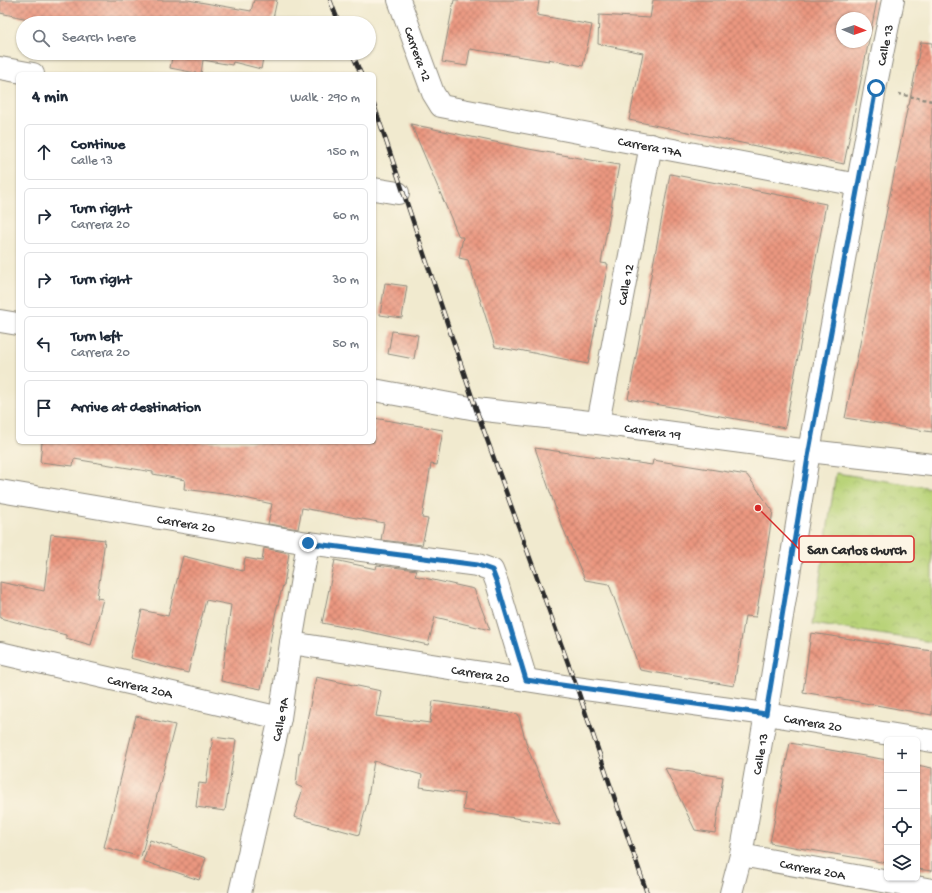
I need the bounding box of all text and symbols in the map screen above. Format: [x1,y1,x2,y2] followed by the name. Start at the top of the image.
[836,12,872,48] north arrow
[16,16,376,60] search box
[875,23,898,67] street label: Calle 13
[399,25,433,84] street label: Carrera 12
[30,27,52,49] icon: search
[62,29,136,47] text: Search here
[867,79,885,97] route start
[32,88,68,108] text: 4 min
[290,91,360,106] text: Walk · 290 m
[616,135,684,162] street label: Carrera 17A
[71,136,125,154] text: Continue
[33,141,55,163] icon: ahead
[327,145,359,160] text: 150 m
[71,154,113,169] text: Calle 13
[71,200,131,218] text: Turn right
[33,205,55,227] icon: right
[333,209,359,224] text: 60 m
[71,218,130,233] text: Carrera 20
[616,263,638,307] street label: Calle 12
[33,269,55,291] icon: right
[71,271,131,289] text: Turn right
[333,273,359,288] text: 30 m
[71,328,122,346] text: Turn left
[33,333,55,355] icon: left
[332,337,359,352] text: 50 m
[71,346,130,361] text: Carrera 20
[33,397,55,419] icon: arrive
[71,399,201,417] text: Arrive at destination
[623,422,682,444] street label: Carrera 19
[156,513,217,537] street label: Carrera 20
[299,534,317,552] route end
[799,536,914,562] callout: San Carlos church
[807,543,907,560] text: San Carlos church
[450,663,511,687] street label: Carrera 20
[106,673,175,703] street label: Carrera 20A
[270,696,293,743] street label: Calle 9A
[782,712,844,736] street label: Carrera 20
[750,732,772,776] street label: Calle 13
[884,737,920,881] map controls
[884,737,920,773] button: +
[884,773,920,809] button: −
[884,809,920,845] button: locate
[884,845,920,881] button: layers
[778,857,848,884] street label: Carrera 20A

